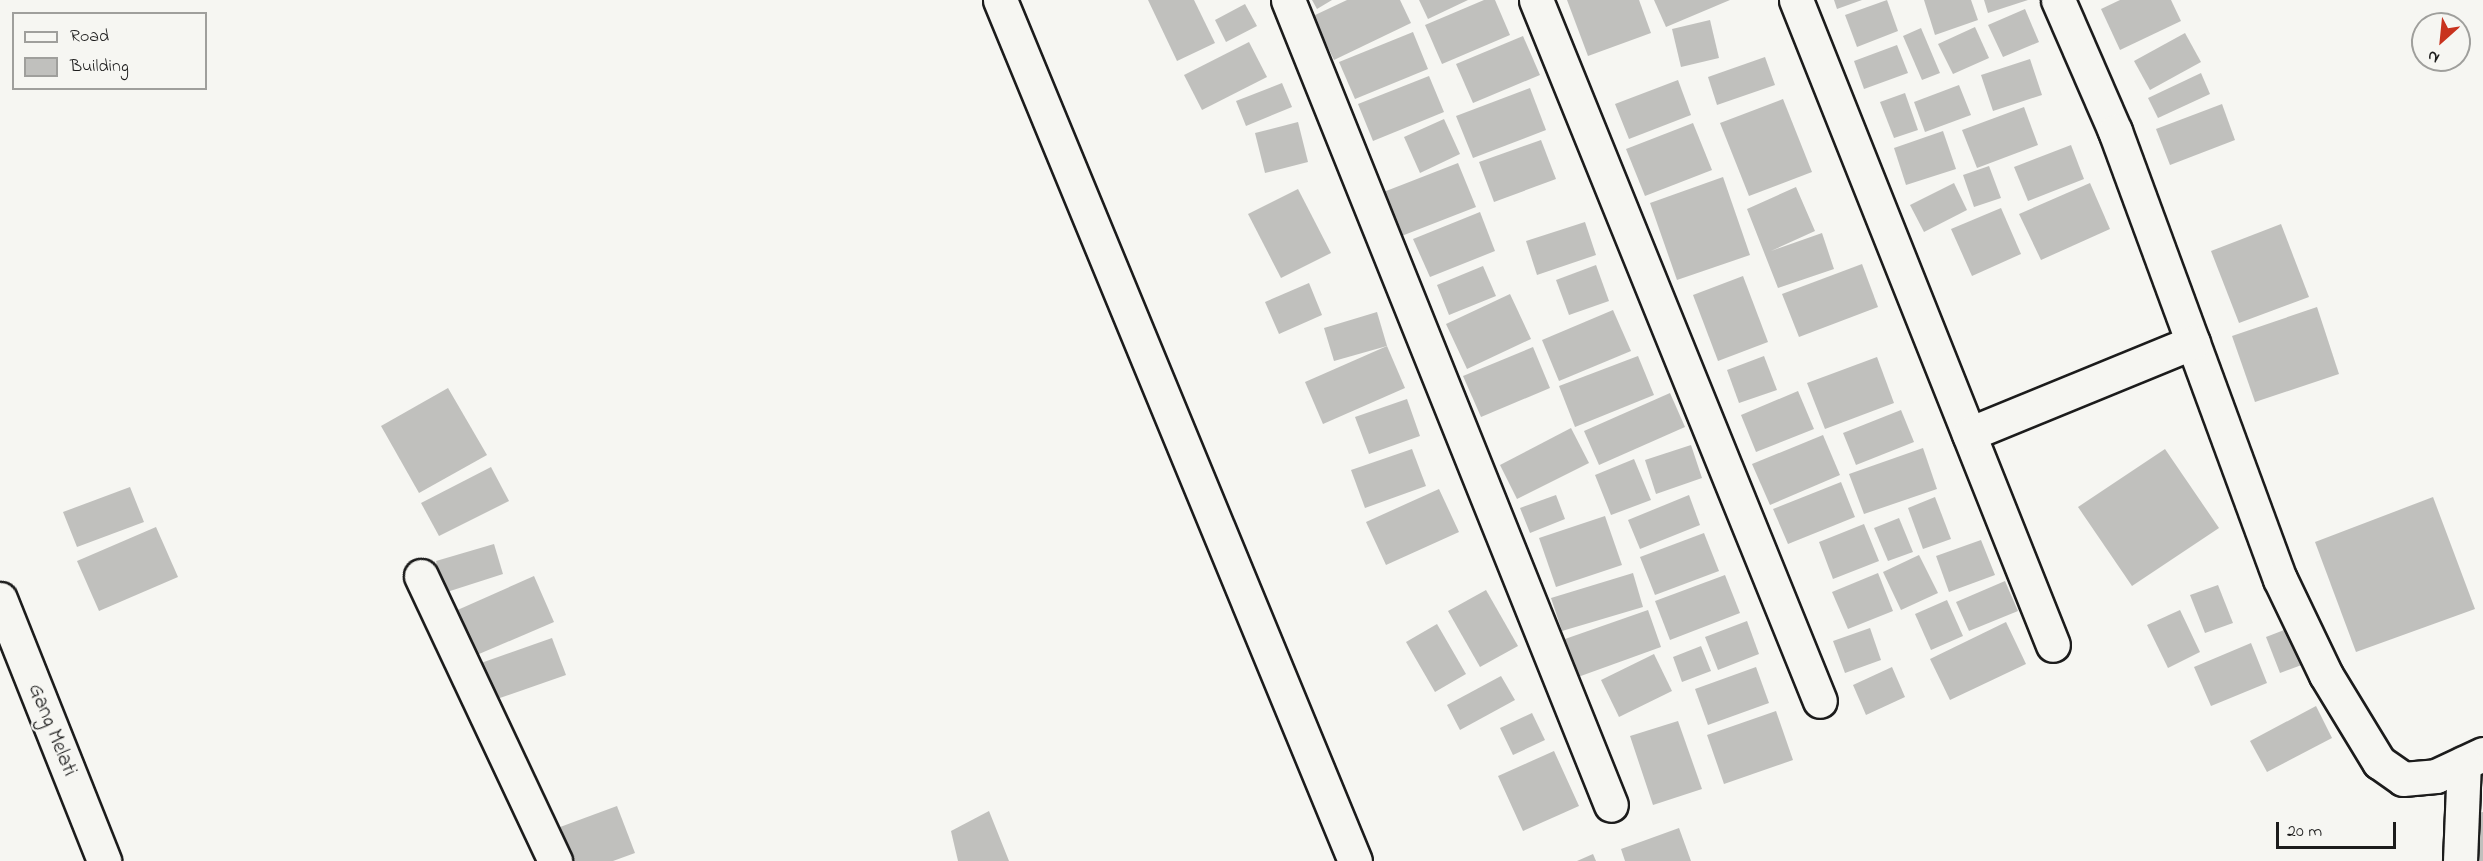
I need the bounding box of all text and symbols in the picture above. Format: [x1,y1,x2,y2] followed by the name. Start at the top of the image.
[12,12,207,90] legend
[2411,12,2471,72] north arrow
[70,24,109,50] text: Road
[2423,43,2444,69] text: N
[70,54,129,80] text: Building
[22,680,82,780] street label: Gang Melati
[2279,810,2399,848] scale bar
[2287,819,2322,845] text: 20 m

